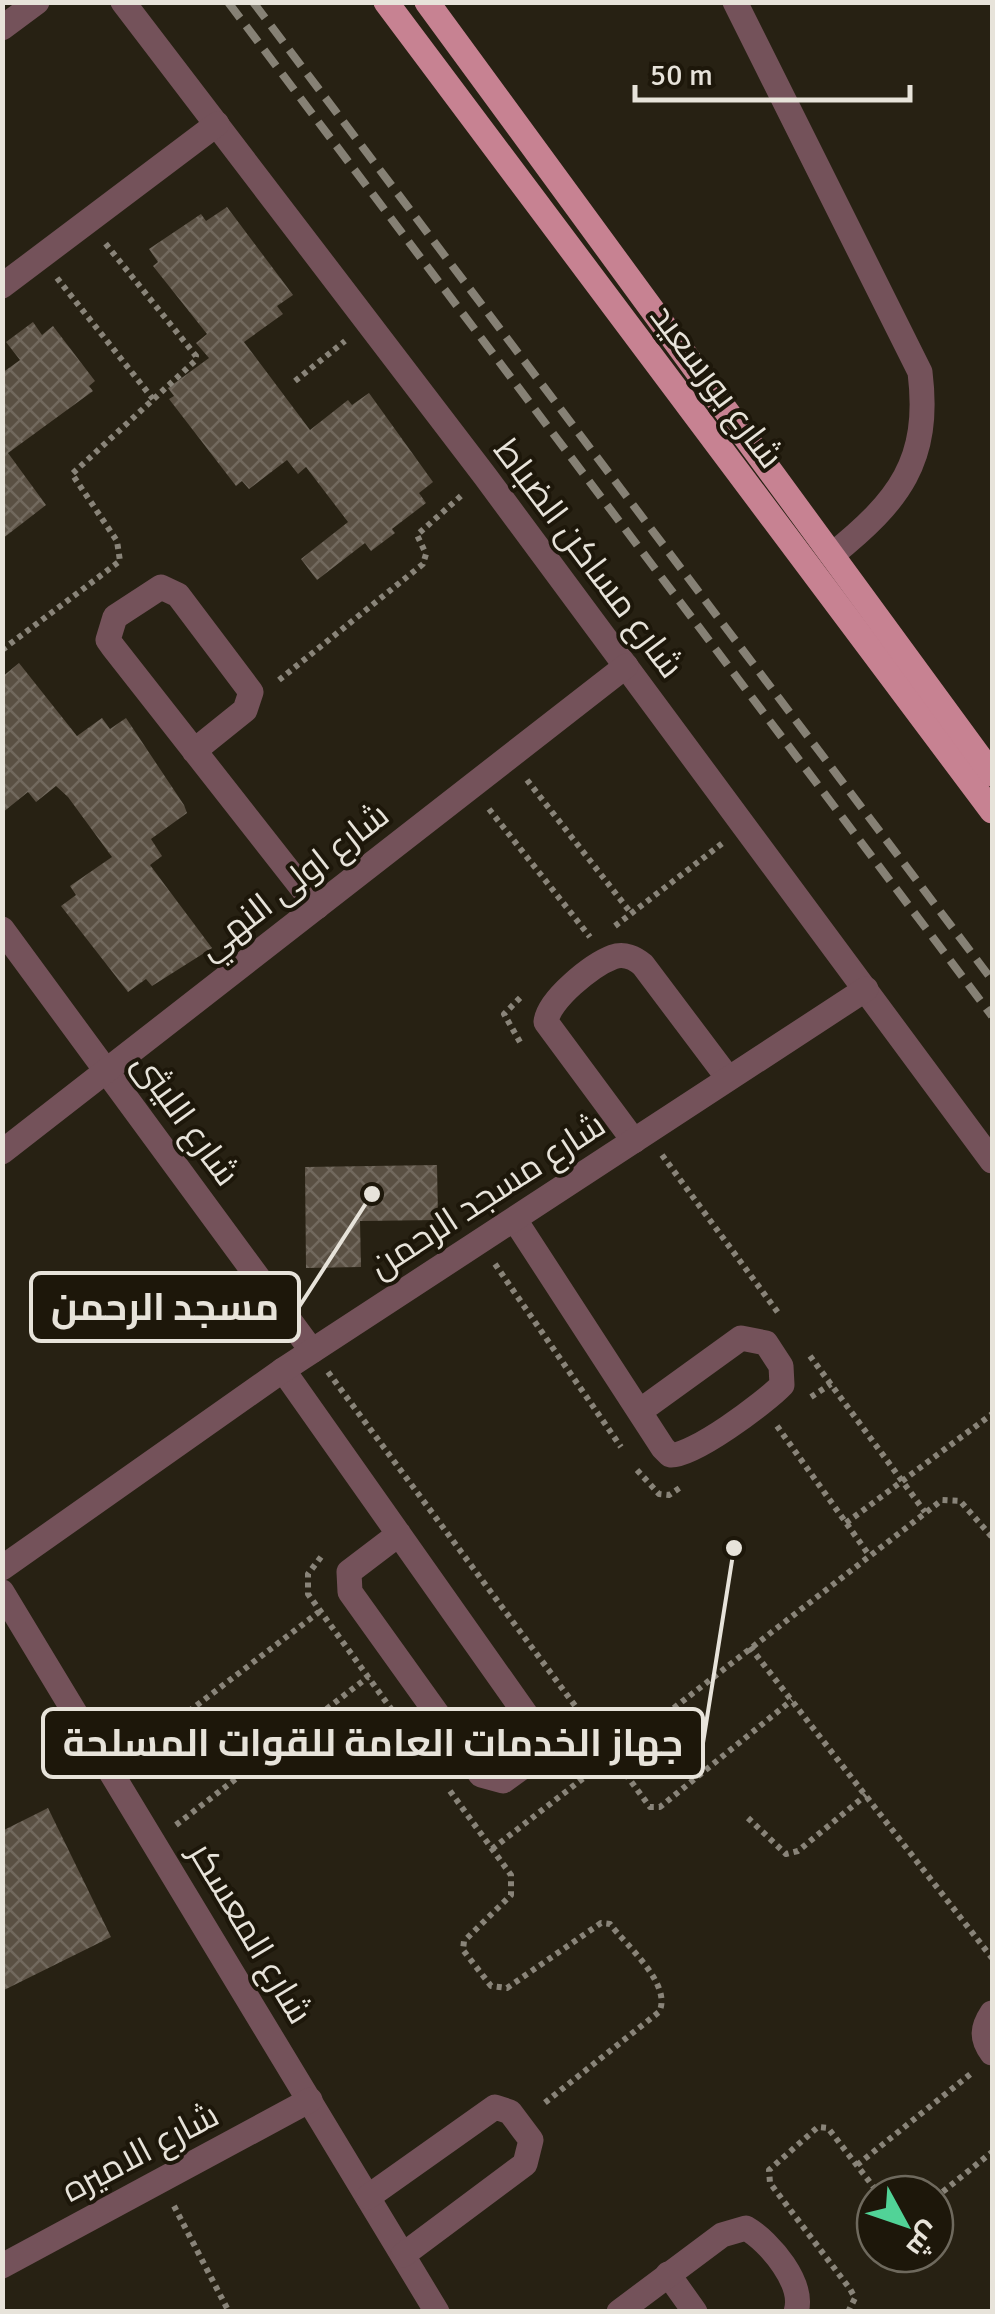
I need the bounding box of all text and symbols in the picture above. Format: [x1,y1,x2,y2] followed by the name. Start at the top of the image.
[635,40,910,102] scale bar
[650,57,713,94] text: 50 m
[640,296,792,478] street label: شارع بورسعيد
[484,430,693,687] street label: شارع مساكن الضباط
[189,793,401,973] street label: شارع اولى النهي
[122,1044,248,1195] street label: شارع الليثى
[361,1103,614,1289] street label: شارع مسجد الرحمن
[31,1273,299,1341] callout: مسجد الرحمن
[51,1284,279,1331] text: مسجد الرحمن
[43,1709,703,1777] callout: جهاز الخدمات العامة للقوات المسلحة
[63,1720,683,1767] text: جهاز الخدمات العامة للقوات المسلحة
[178,1833,322,2032] street label: شارع المعسكر
[55,2093,226,2212] street label: شارع الاميره
[855,2174,955,2274] north arrow
[899,2215,948,2264] text: ش

